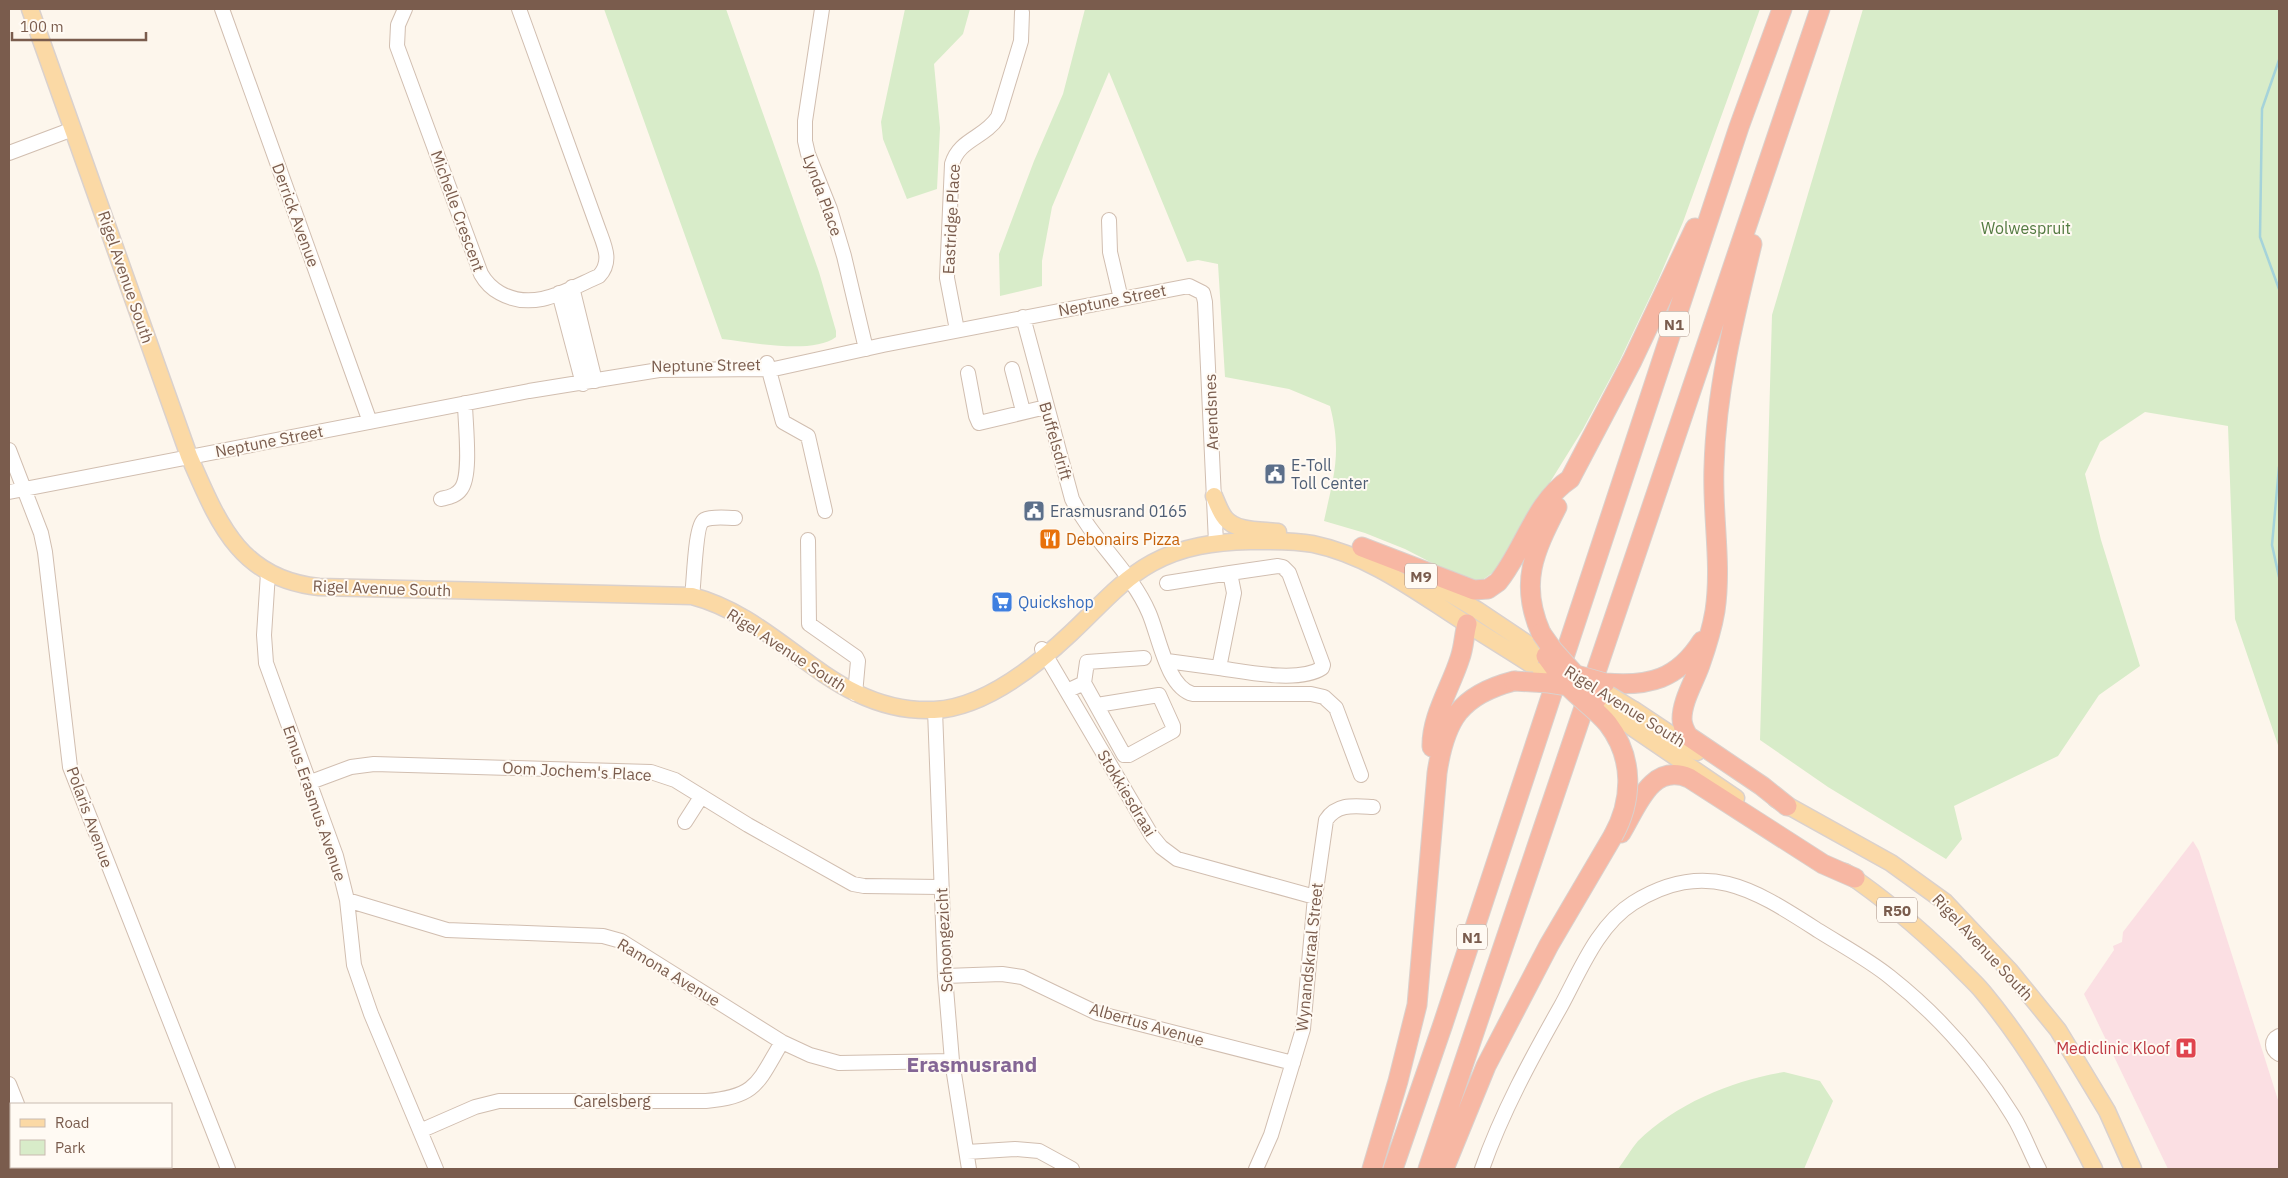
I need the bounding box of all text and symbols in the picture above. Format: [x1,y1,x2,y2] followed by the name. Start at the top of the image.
[12,10,146,42] scale bar
[20,17,64,36] text: 100 m
[427,148,489,274] street label: Michelle Crescent
[799,151,847,239] street label: Lynda Place
[268,160,324,270] street label: Derrick Avenue
[938,163,964,275] street label: Eastridge Place
[94,208,158,346] street label: Rigel Avenue South
[1981,218,2071,238] park label: Wolwespruit
[1056,280,1168,320] street label: Neptune Street
[1659,312,1689,336] road number: N1
[651,354,761,376] street label: Neptune Street
[1200,373,1222,451] street label: Arendsnes
[1035,399,1077,483] street label: Buffelsdrift
[213,421,325,461] street label: Neptune Street
[1291,455,1369,493] place label: E-Toll Toll Center
[1263,462,1287,486] public building icon: E-Toll Toll Center
[1022,499,1046,523] public building icon: Erasmusrand 0165
[1050,501,1187,521] place label: Erasmusrand 0165
[1038,527,1062,551] restaurant icon: Debonairs Pizza
[1066,529,1180,549] place label: Debonairs Pizza
[1405,564,1437,588] road number: M9
[312,576,452,600] street label: Rigel Avenue South
[990,590,1014,614] supermarket icon: Quickshop
[1018,592,1094,612] place label: Quickshop
[723,604,851,696] street label: Rigel Avenue South
[1561,661,1689,751] street label: Rigel Avenue South
[279,722,351,884] street label: Emus Erasmus Avenue
[1093,746,1161,840] street label: Stokkiesdraai
[502,757,652,785] street label: Oom Jochem's Place
[62,764,118,870] street label: Polaris Avenue
[1291,882,1327,1032] street label: Wynandskraal Street
[931,887,957,993] street label: Schoongezicht
[1928,889,2038,1005] street label: Rigel Avenue South
[1877,898,1917,922] road number: R50
[1457,924,1487,950] road number: N1
[614,933,724,1011] street label: Ramona Avenue
[1087,998,1207,1050] street label: Albertus Avenue
[2174,1036,2198,1060] hospital icon: Mediclinic Kloof
[2056,1038,2170,1058] place label: Mediclinic Kloof
[907,1050,1037,1078] district label: Erasmusrand
[573,1091,651,1111] street label: Carelsberg
[10,1103,172,1168] legend
[55,1113,90,1132] text: Road
[55,1138,85,1157] text: Park

